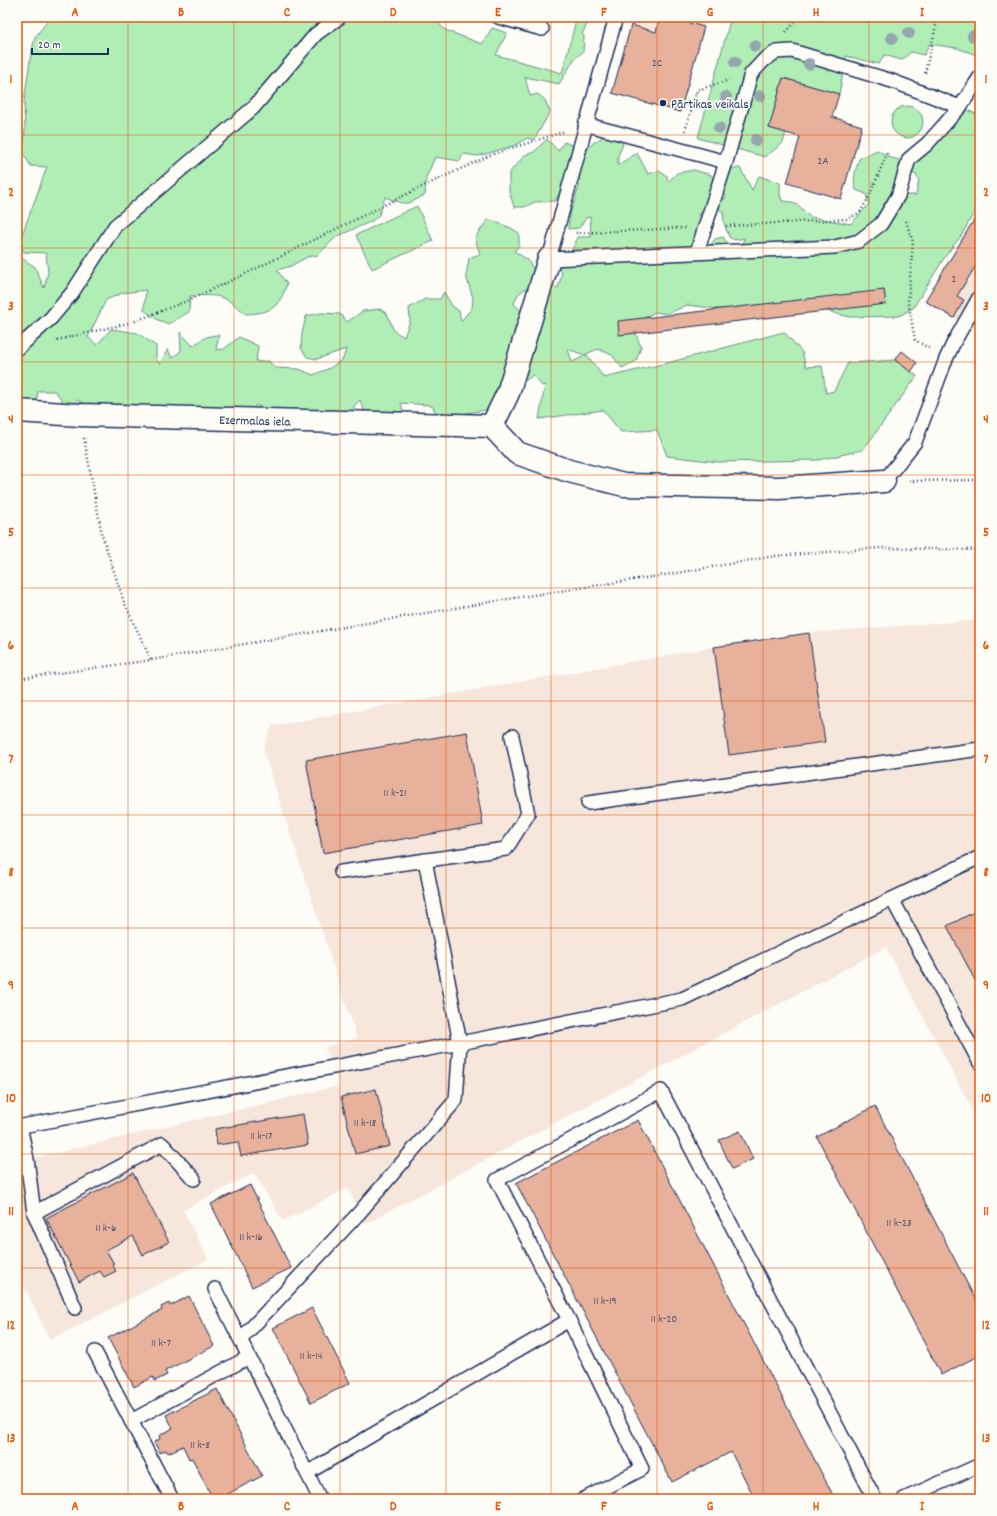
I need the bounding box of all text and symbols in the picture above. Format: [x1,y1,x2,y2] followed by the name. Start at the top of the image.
[71,4,79,23] text: A
[178,4,184,23] text: B
[284,4,291,23] text: C
[390,4,397,23] text: D
[495,4,502,23] text: E
[601,4,607,23] text: F
[707,4,714,23] text: G
[813,4,820,23] text: H
[920,4,925,23] text: I
[32,30,108,56] scale bar
[38,37,61,54] text: 20 m
[652,56,663,72] house number: 2C
[10,71,13,90] text: 1
[985,71,988,90] text: 1
[671,96,749,115] place label: Pārtikas veikals
[658,98,668,108] marker: Pārtikas veikals
[818,154,828,170] house number: 2A
[8,184,14,203] text: 2
[983,184,989,203] text: 2
[952,272,957,288] house number: 2
[8,298,14,317] text: 3
[983,298,989,317] text: 3
[8,411,14,430] text: 4
[983,411,989,430] text: 4
[219,412,292,433] street label: Ezermalas iela
[8,524,14,543] text: 5
[983,524,989,543] text: 5
[8,637,15,656] text: 6
[983,637,990,656] text: 6
[9,751,14,770] text: 7
[984,751,989,770] text: 7
[384,786,406,802] house number: 11 k-21
[8,864,14,883] text: 8
[983,864,989,883] text: 8
[8,977,14,996] text: 9
[983,977,989,996] text: 9
[6,1090,16,1109] text: 10
[981,1090,991,1109] text: 10
[354,1116,376,1132] house number: 11 k-18
[250,1129,272,1145] house number: 11 k-17
[8,1203,14,1222] text: 11
[983,1203,989,1222] text: 11
[886,1216,912,1232] house number: 11 k-23
[96,1221,117,1237] house number: 11 k-6
[239,1230,263,1246] house number: 11 k-16
[593,1294,617,1310] house number: 11 k-19
[651,1312,677,1328] house number: 11 k-20
[7,1317,16,1336] text: 12
[982,1317,991,1336] text: 12
[151,1336,171,1352] house number: 11 k-7
[300,1349,322,1365] house number: 11 k-14
[7,1430,16,1449] text: 13
[982,1430,991,1449] text: 13
[190,1438,210,1454] house number: 11 k-8
[71,1498,79,1516] text: A
[178,1498,184,1516] text: B
[284,1498,291,1516] text: C
[390,1498,397,1516] text: D
[495,1498,502,1516] text: E
[601,1498,607,1516] text: F
[707,1498,714,1516] text: G
[813,1498,820,1516] text: H
[920,1498,925,1516] text: I

